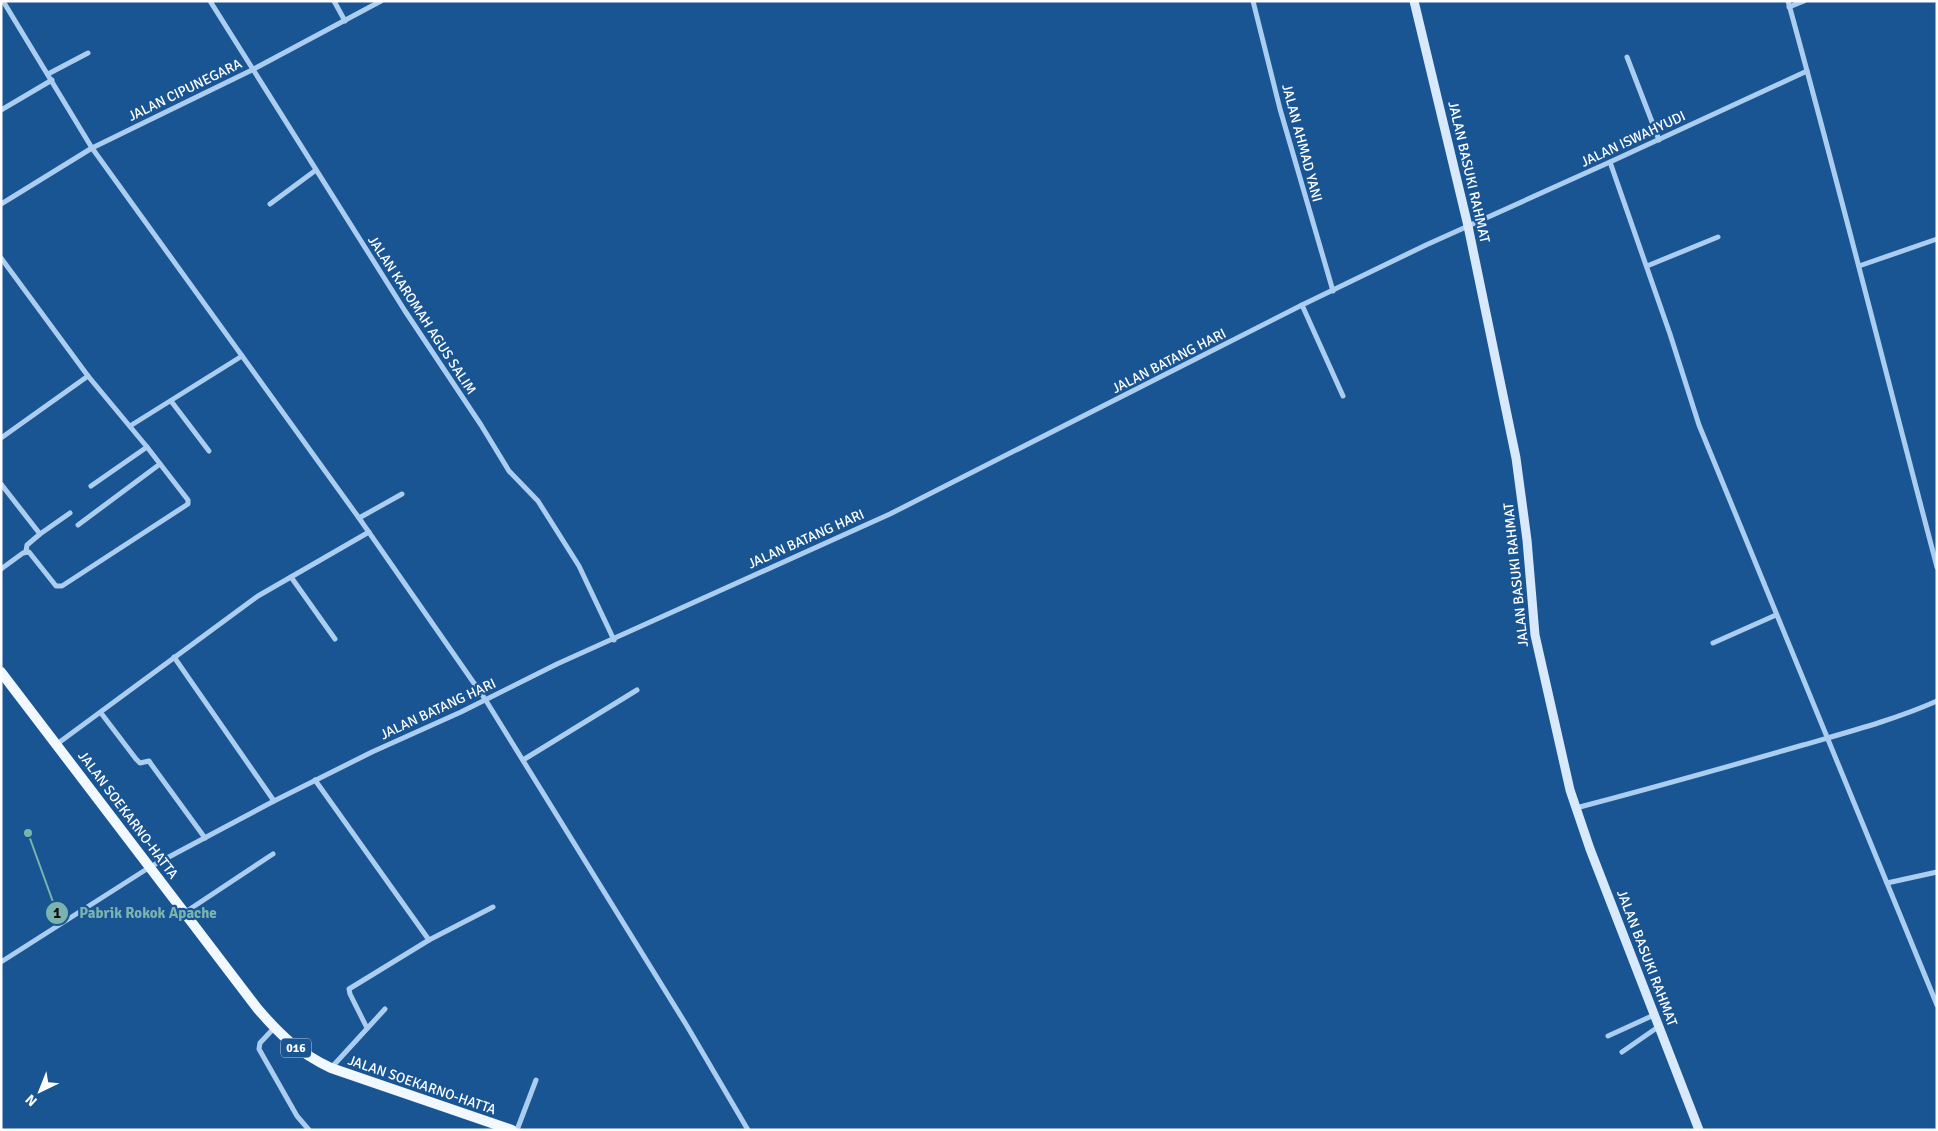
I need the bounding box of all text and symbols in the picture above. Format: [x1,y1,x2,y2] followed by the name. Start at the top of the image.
[125,55,245,125] street label: JALAN CIPUNEGARA
[1278,82,1326,204] street label: JALAN AHMAD YANI
[1444,99,1494,245] street label: JALAN BASUKI RAHMAT
[1578,107,1688,171] street label: JALAN ISWAHYUDI
[364,232,480,398] street label: JALAN KAROMAH AGUS SALIM
[1109,325,1229,397] street label: JALAN BATANG HARI
[1500,502,1532,648] street label: JALAN BASUKI RAHMAT
[745,506,867,572] street label: JALAN BATANG HARI
[377,675,499,743] street label: JALAN BATANG HARI
[74,748,182,883] street label: JALAN SOEKARNO-HATTA
[1613,887,1681,1029] street label: JALAN BASUKI RAHMAT
[45,898,227,928] callout: Pabrik Rokok Apache
[53,904,61,922] text: 1
[79,904,217,922] text: Pabrik Rokok Apache
[281,1038,311,1058] road number: 016
[346,1052,499,1119] street label: JALAN SOEKARNO-HATTA
[15,1066,65,1116] north arrow
[22,1091,41,1110] text: N

